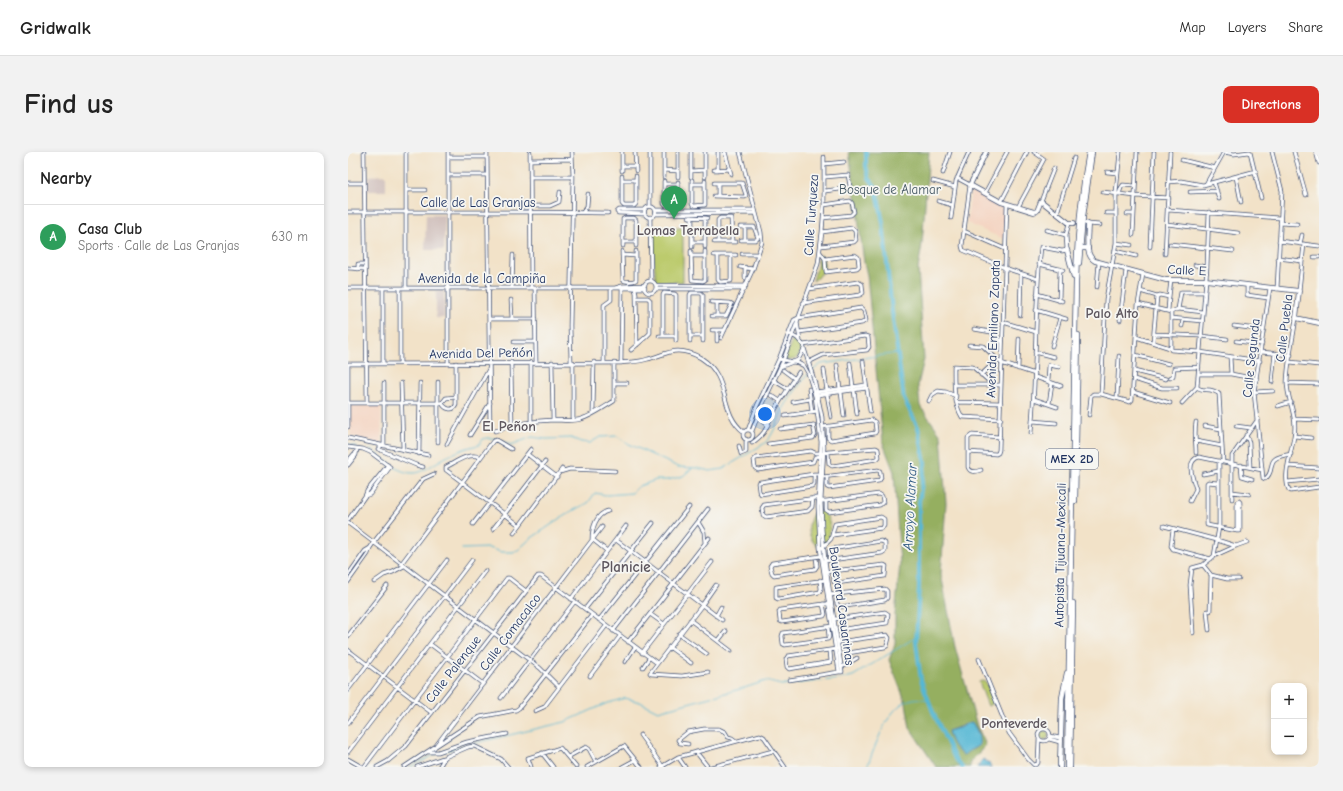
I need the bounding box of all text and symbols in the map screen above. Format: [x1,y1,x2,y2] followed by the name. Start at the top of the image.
[20,17,91,39] text: Gridwalk
[1179,19,1206,36] text: Map
[1228,19,1266,36] text: Layers
[1288,19,1323,36] text: Share
[1223,86,1319,123] button: Directions
[24,88,113,120] text: Find us
[40,169,91,188] text: Nearby
[801,174,821,256] street label: Calle Turqueza
[839,182,942,197] park label: Bosque de Alamar
[661,186,687,219] pin: A
[420,195,536,210] street label: Calle de Las Granjas
[78,220,142,238] text: Casa Club
[637,222,739,239] district label: Lomas Terrabella
[49,229,57,244] text: A
[271,229,308,244] text: 630 m
[78,238,239,253] text: Sports · Calle de Las Granjas
[983,260,1003,398] street label: Avenida Emiliano Zapata
[1167,261,1207,279] street label: Calle E
[418,271,546,286] street label: Avenida de la Campiña
[1272,293,1296,363] street label: Calle Puebla
[1086,305,1138,322] district label: Palo Alto
[1239,318,1263,398] street label: Calle Segunda
[429,345,533,361] street label: Avenida Del Peñón
[755,404,775,424] your location
[482,418,536,435] district label: El Peñon
[1046,449,1098,469] road number: MEX 2D
[899,462,921,552] water label: Arroyo Alamar
[1051,483,1069,627] street label: Autopista Tijuana-Mexicali
[826,546,858,666] street label: Boulevard Casuarinas
[601,558,651,576] district label: Planicie
[476,590,544,673] street label: Calle Comacalco
[422,632,484,706] street label: Calle Palenque
[1271,683,1307,755] map controls
[1271,683,1307,719] button: +
[981,715,1047,732] district label: Ponteverde
[1271,719,1307,755] button: −

